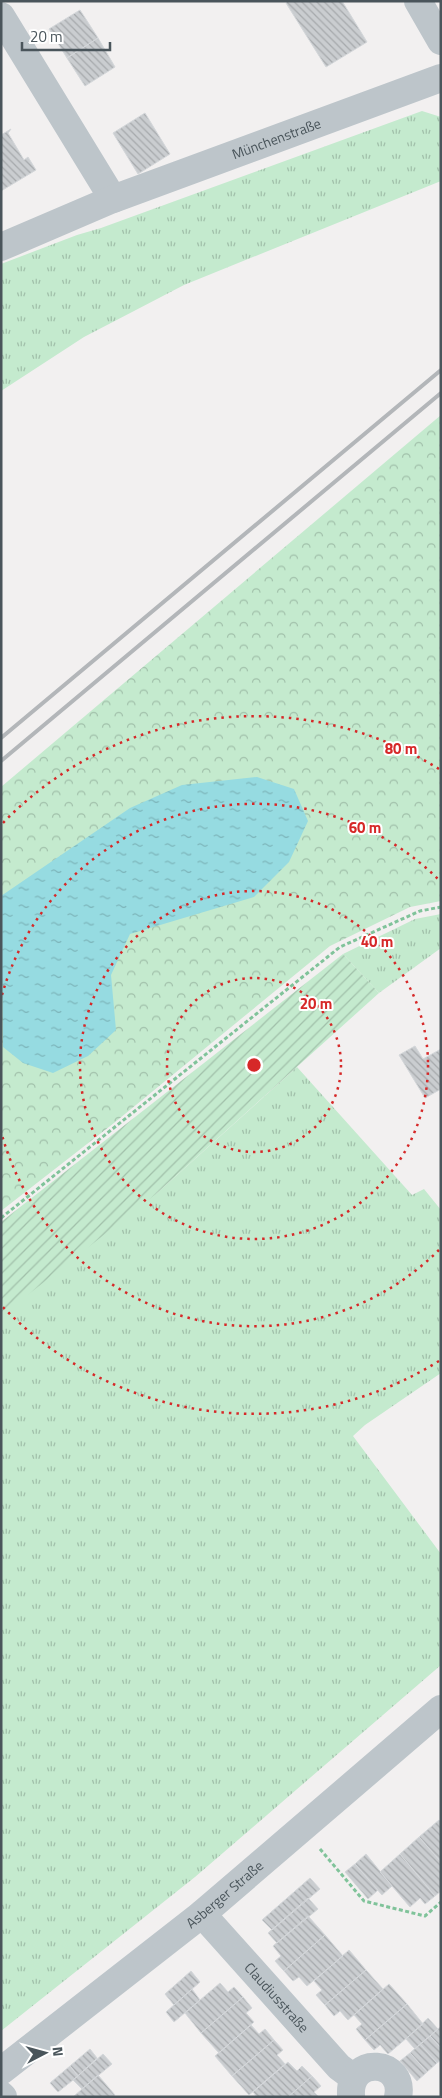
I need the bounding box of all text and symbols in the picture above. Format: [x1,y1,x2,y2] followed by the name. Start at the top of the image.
[22,20,110,52] scale bar
[30,25,63,48] text: 20 m
[229,112,324,164] street label: Münchenstraße
[385,737,417,760] text: 80 m
[349,816,381,839] text: 60 m
[361,930,393,953] text: 40 m
[300,992,332,1015] text: 20 m
[245,1056,263,1074] centre of rings
[181,1855,268,1933] street label: Asberger Straße
[240,1957,314,2037] street label: Claudiusstraße
[20,2028,70,2078] north arrow
[47,2046,69,2058] text: N

